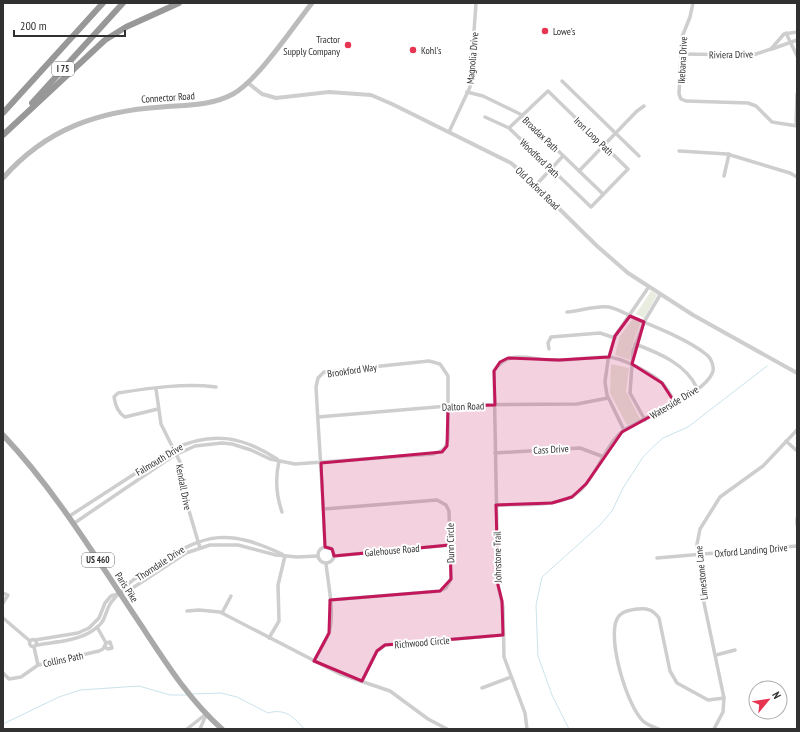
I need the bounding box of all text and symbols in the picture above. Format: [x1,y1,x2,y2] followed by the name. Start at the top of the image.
[14,12,125,38] scale bar
[20,18,47,33] text: 200 m
[553,25,576,38] place label: Lowe's
[540,26,550,36] marker: Lowe's
[464,31,481,85] street label: Magnolia Drive
[283,33,340,58] place label: Tractor Supply Company
[675,36,690,84] street label: Ikebana Drive
[343,40,353,50] marker: Tractor Supply Company
[421,44,442,57] place label: Kohl's
[408,45,418,55] marker: Kohl's
[709,48,753,61] street label: Riviera Drive
[52,62,74,76] road number: I 75
[141,89,195,106] street label: Connector Road
[520,114,562,155] street label: Broadax Path
[571,114,616,158] street label: Iron Loop Path
[517,136,562,181] street label: Woodford Path
[513,164,563,213] street label: Old Oxford Road
[326,361,378,380] street label: Brookford Way
[648,383,701,422] street label: Waterside Drive
[442,399,484,414] street label: Dalton Road
[133,440,185,479] street label: Falmouth Drive
[533,442,569,457] street label: Cass Drive
[173,463,194,511] street label: Kendall Drive
[444,523,457,563] street label: Dunn Circle
[491,531,504,584] street label: Johnstone Trail
[714,541,788,560] street label: Oxford Landing Drive
[364,542,420,559] street label: Galehouse Road
[133,543,187,584] street label: Thorndale Drive
[692,545,711,601] street label: Limestone Lane
[82,553,114,567] road number: US 460
[112,570,141,605] street label: Paris Pike
[394,634,450,651] street label: Richwood Circle
[42,649,84,670] street label: Collins Path
[748,680,788,720] north arrow
[769,689,784,701] text: N

